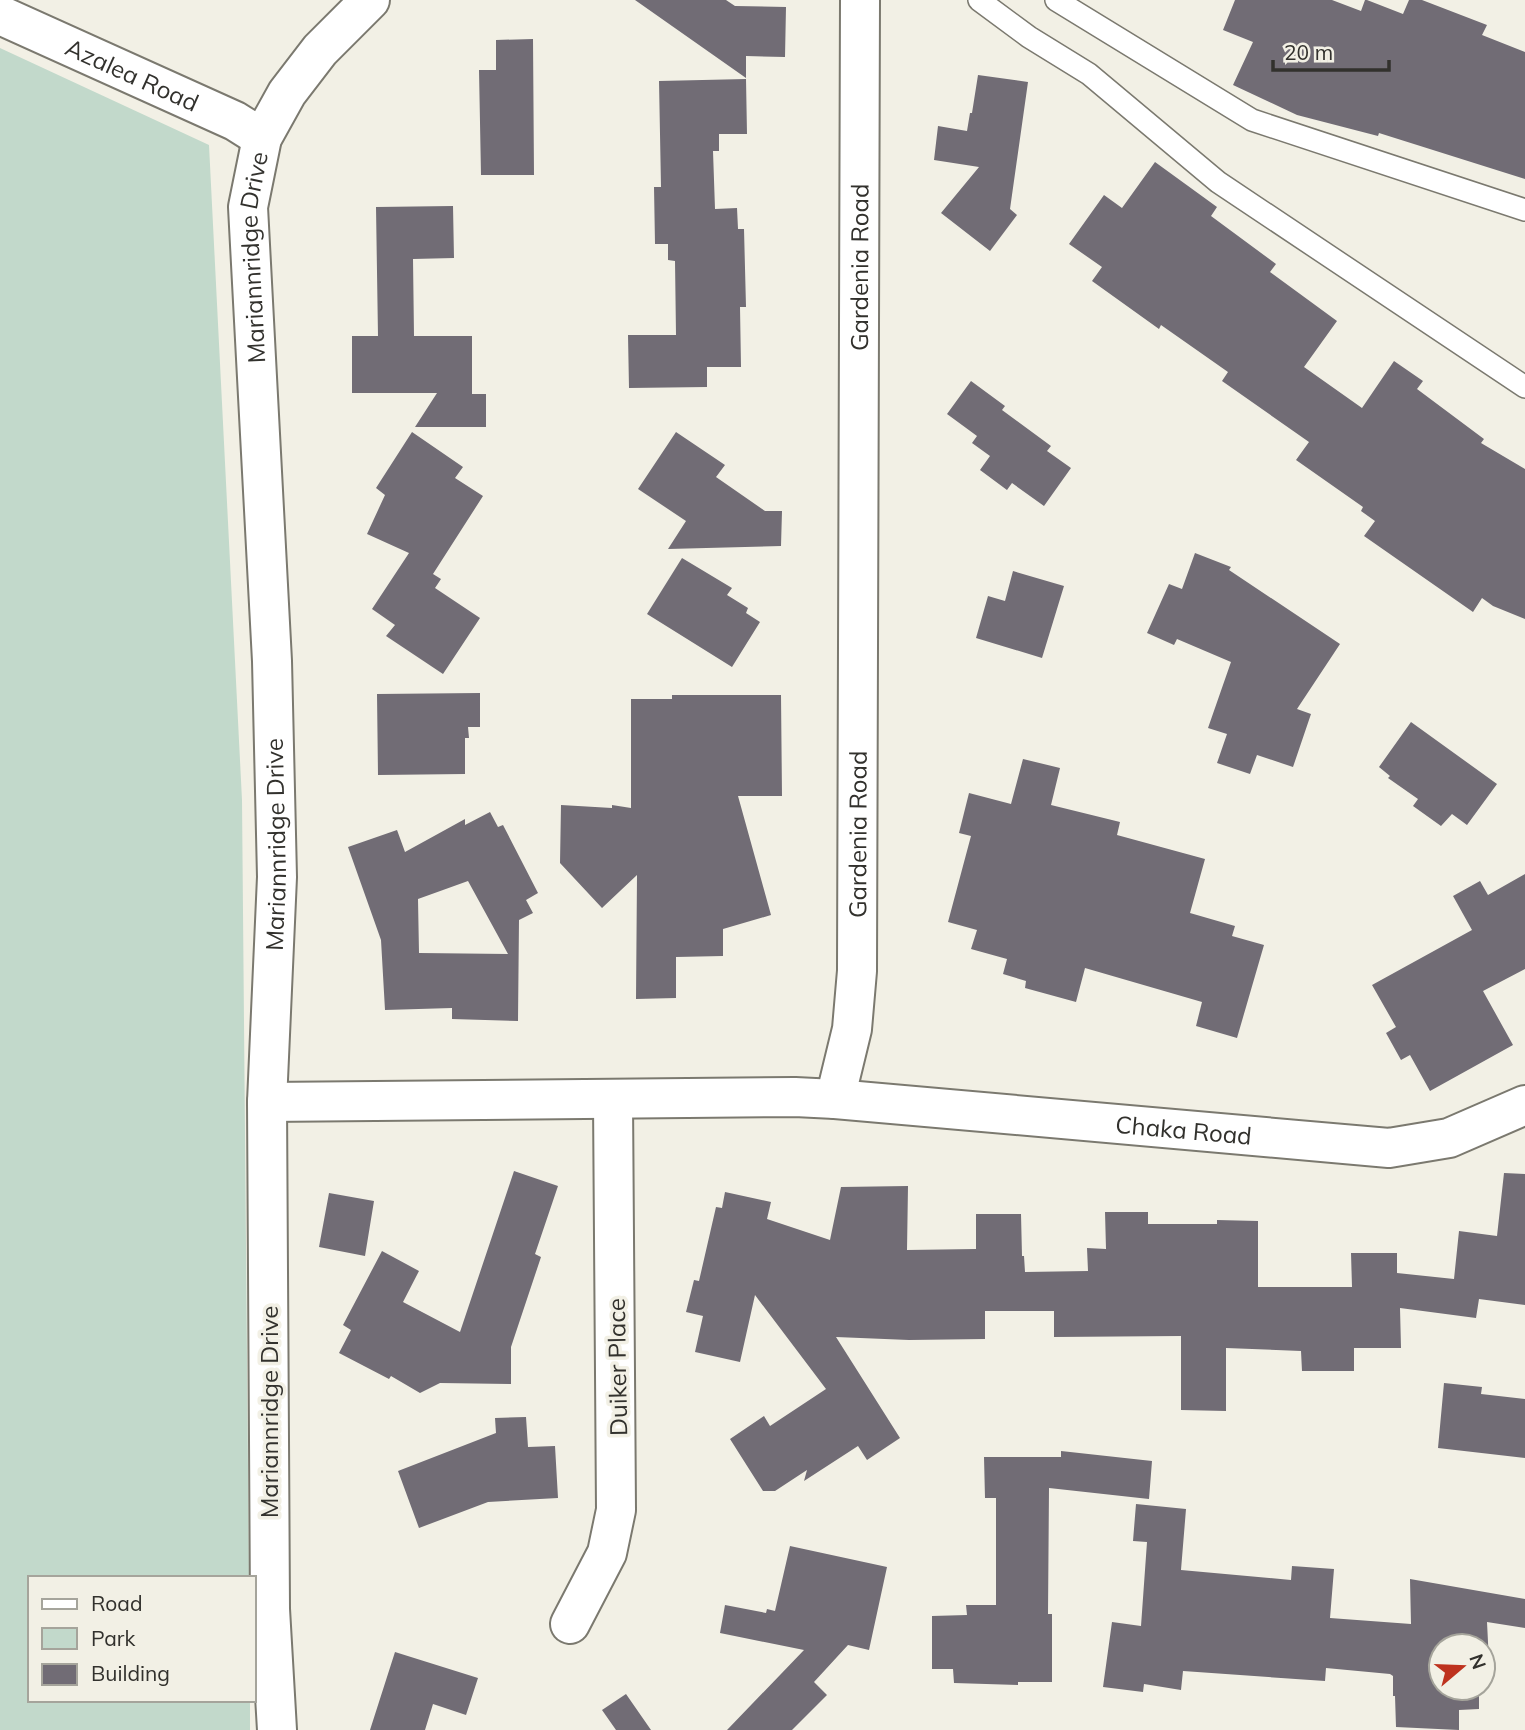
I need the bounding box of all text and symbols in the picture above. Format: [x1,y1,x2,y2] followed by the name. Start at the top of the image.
[1273,28,1388,72] scale bar
[61,32,203,118] street label: Azalea Road
[1284,39,1333,65] text: 20 m
[233,149,274,364] street label: Mariannridge Drive
[844,184,874,351] street label: Gardenia Road
[259,738,292,951] street label: Mariannridge Drive
[842,751,873,918] street label: Gardenia Road
[1114,1109,1253,1151] street label: Chaka Road
[601,1298,633,1436] street label: Duiker Place
[254,1306,284,1518] street label: Mariannridge Drive
[28,1576,256,1702] legend
[91,1590,142,1616] text: Road
[91,1625,135,1651] text: Park
[1427,1632,1497,1702] north arrow
[1464,1651,1492,1672] text: N
[91,1660,170,1686] text: Building

